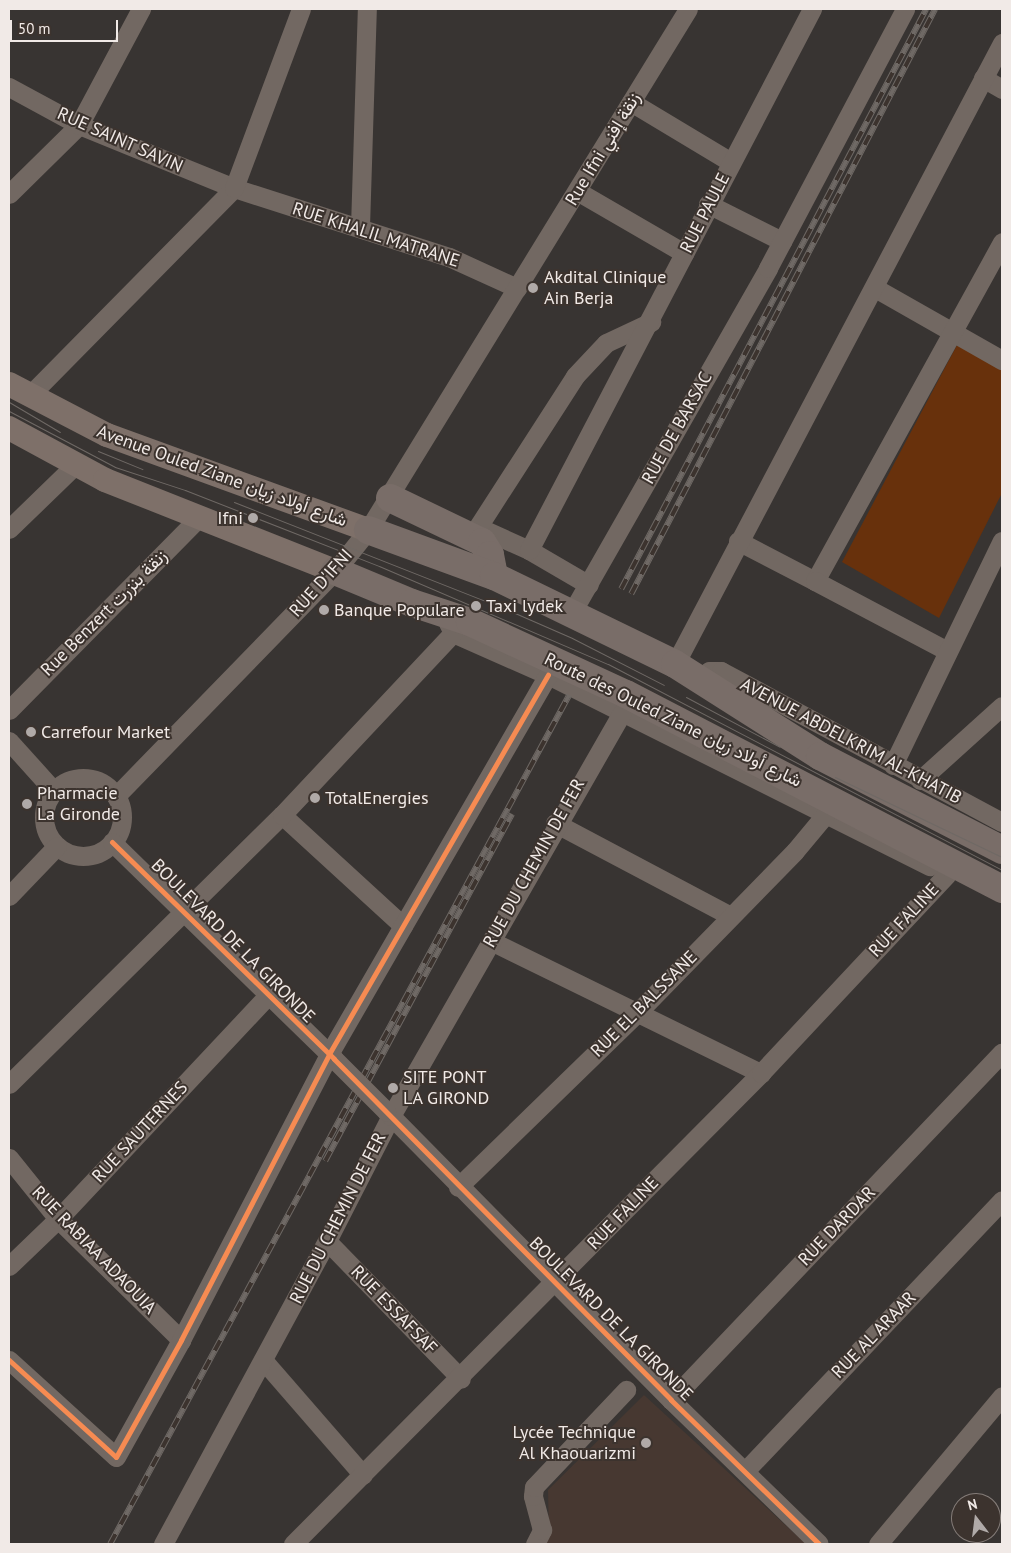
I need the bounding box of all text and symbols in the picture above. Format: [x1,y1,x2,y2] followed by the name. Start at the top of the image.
[12,10,120,42] scale bar
[18,19,51,38] text: 50 m
[561,89,645,209] street label: Rue Ifni زنقة إفني
[53,102,187,178] street label: RUE SAINT SAVIN
[676,169,734,257] street label: RUE PAULE
[289,198,463,272] street label: RUE KHALIL MATRANE
[544,267,666,310] place label: Akdital Clinique Ain Berja
[526,281,540,295] marker: Akdital Clinique Ain Berja
[637,368,717,488] street label: RUE DE BARSAC
[94,421,350,531] street label: Avenue Ouled Ziane شارع أولاد زيان
[217,507,243,529] place label: Ifni
[247,512,259,524] marker: Ifni
[36,545,172,681] street label: Rue Benzert زنقة بنزرت
[285,545,357,621] street label: RUE D'IFNI
[486,595,563,617] place label: Taxi lydek
[334,599,465,621] place label: Banque Populare
[470,600,482,612] marker: Taxi lydek
[318,604,330,616] marker: Banque Populare
[541,648,805,792] street label: Route des Ouled Ziane شارع أولاد زيان
[736,673,966,809] street label: AVENUE ABDELKRIM AL-KHATIB
[41,721,170,743] place label: Carrefour Market
[25,726,37,738] marker: Carrefour Market
[479,775,589,951] street label: RUE DU CHEMIN DE FER
[37,783,120,826] place label: Pharmacie La Gironde
[325,787,429,809] place label: TotalEnergies
[309,792,321,804] marker: TotalEnergies
[21,798,33,810] marker: Pharmacie La Gironde
[146,854,320,1028] street label: BOULEVARD DE LA GIRONDE
[864,879,944,961] street label: RUE FALINE
[586,946,702,1062] street label: RUE EL BALSSANE
[403,1067,490,1110] place label: SITE PONT LA GIROND
[88,1077,192,1187] street label: RUE SAUTERNES
[387,1082,399,1094] marker: SITE PONT LA GIROND
[285,1129,391,1307] street label: RUE DU CHEMIN DE FER
[583,1172,663,1254] street label: RUE FALINE
[27,1181,161,1319] street label: RUE RABIAA ADAOUIA
[794,1182,880,1270] street label: RUE DARDAR
[524,1232,698,1406] street label: BOULEVARD DE LA GIRONDE
[346,1261,442,1359] street label: RUE ESSAFSAF
[827,1286,921,1384] street label: RUE AL ARAAR
[512,1422,636,1465] place label: Lycée Technique Al Khaouarizmi
[640,1437,652,1449] marker: Lycée Technique Al Khaouarizmi
[951,1493,1001,1543] north arrow
[966,1495,979,1514] text: N

